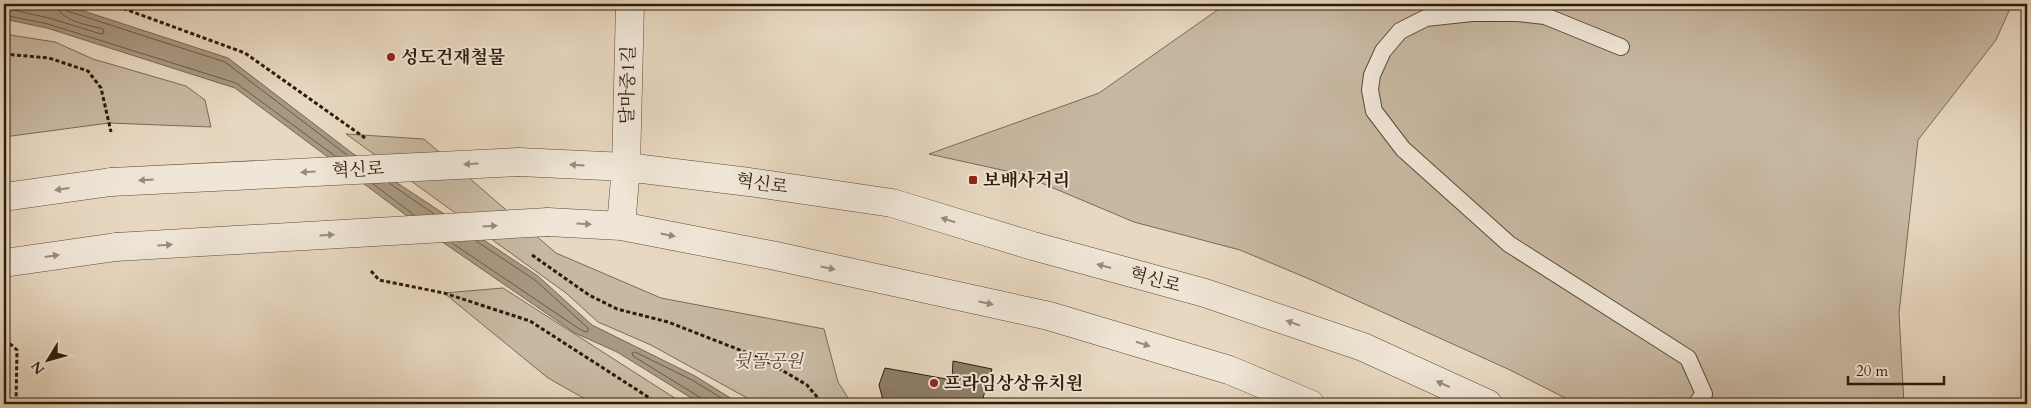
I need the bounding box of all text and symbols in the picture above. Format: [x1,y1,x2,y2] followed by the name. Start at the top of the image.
[401,45,505,70] place label: 성도건재철물
[615,45,641,125] street label: 달마중1길
[385,51,397,63] marker: 성도건재철물
[331,156,385,184] street label: 혁신로
[569,160,585,168] one-way arrow
[462,161,478,169] one-way arrow
[300,168,316,176] one-way arrow
[734,168,790,200] street label: 혁신로
[983,168,1070,193] place label: 보배사거리
[967,174,979,186] marker: 보배사거리
[138,176,154,184] one-way arrow
[54,185,70,193] one-way arrow
[940,216,955,224] one-way arrow
[577,220,593,228] one-way arrow
[482,221,498,229] one-way arrow
[320,231,336,239] one-way arrow
[661,232,677,240] one-way arrow
[157,240,173,248] one-way arrow
[44,252,60,260] one-way arrow
[1096,261,1111,269] one-way arrow
[1127,261,1183,299] street label: 혁신로
[820,264,835,272] one-way arrow
[979,299,994,307] one-way arrow
[1285,319,1300,327] one-way arrow
[22,336,72,386] north arrow
[1136,341,1151,349] one-way arrow
[733,349,804,374] park label: 뒷골공원
[1848,353,1945,385] scale bar
[27,357,49,378] text: N
[1856,361,1888,381] text: 20 m
[944,371,1083,396] place label: 프라임상상유치원
[928,377,940,389] marker: 프라임상상유치원
[1436,380,1450,388] one-way arrow

